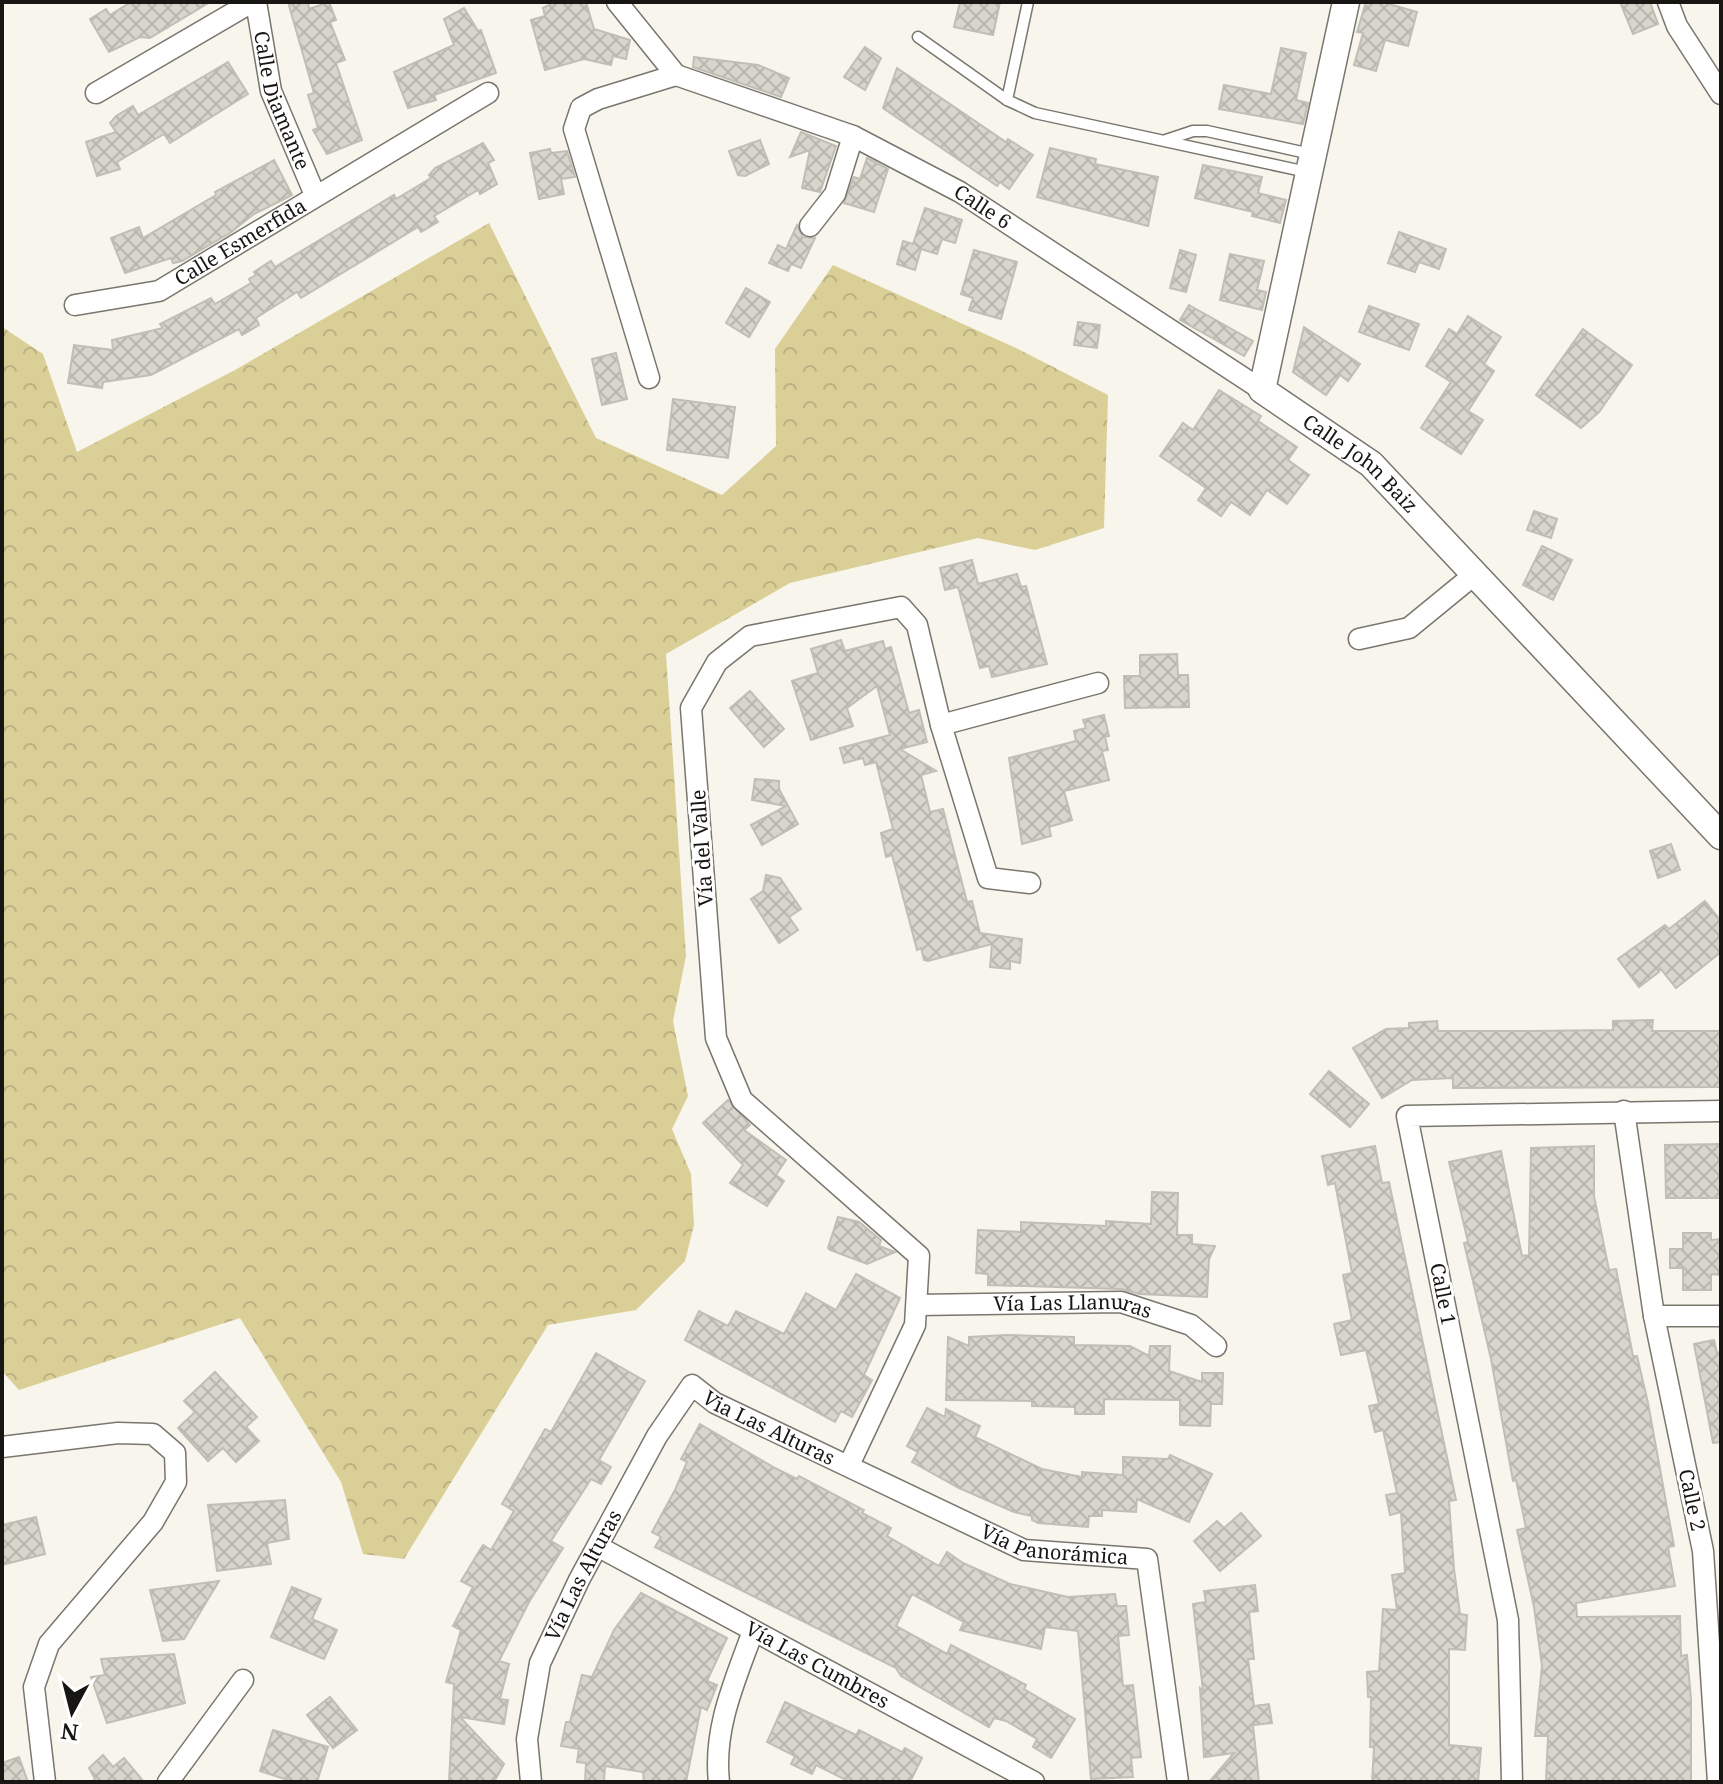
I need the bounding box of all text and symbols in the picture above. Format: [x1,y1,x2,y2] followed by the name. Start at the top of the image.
[248,29,317,174] street label: Calle Diamante
[949,178,1017,235] street label: Calle 6
[169,192,311,292] street label: Calle Esmerfida
[1298,408,1424,518] street label: Calle John Baiz
[684,789,719,908] street label: Vía del Valle
[1424,1260,1463,1327] street label: Calle 1
[993,1288,1155,1324] street label: Vía Las Llanuras
[697,1384,839,1471] street label: Via Las Alturas
[1673,1466,1712,1534] street label: Calle 2
[538,1505,628,1645] street label: Vía Las Alturas
[976,1517,1129,1571] street label: Vía Panorámica
[741,1615,894,1714] street label: Vía Las Cumbres
[32,1672,112,1752] north arrow
[59,1717,80,1749] text: N

